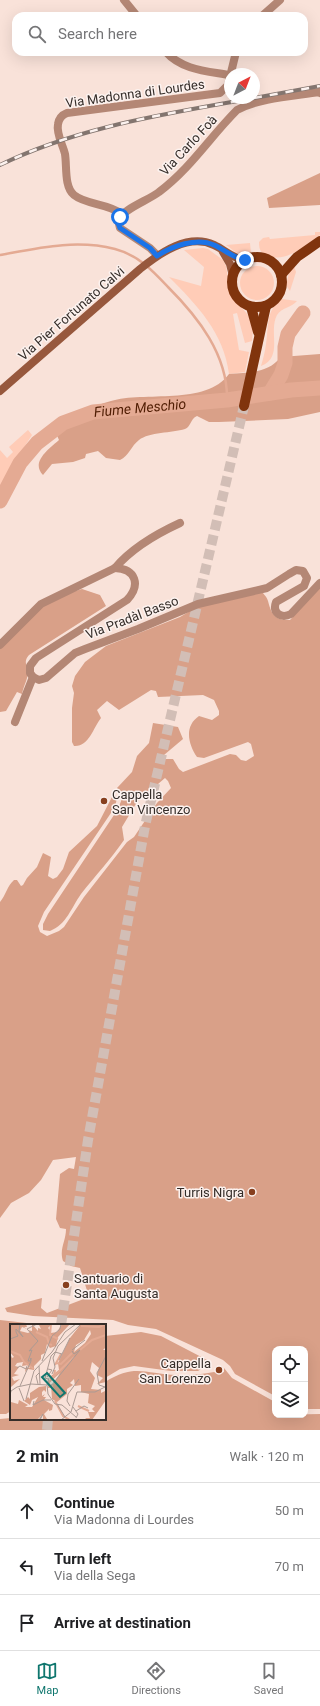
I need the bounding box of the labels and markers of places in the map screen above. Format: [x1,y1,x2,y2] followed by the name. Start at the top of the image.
[112,787,190,817] place label: Cappella San Vincenzo
[99,796,109,806] marker: Cappella San Vincenzo
[177,1185,244,1200] place label: Turris Nigra
[247,1187,257,1197] marker: Turris Nigra
[74,1271,159,1301] place label: Santuario di Santa Augusta
[61,1280,71,1290] marker: Santuario di Santa Augusta
[139,1356,211,1386] place label: Cappella San Lorenzo
[214,1365,224,1375] marker: Cappella San Lorenzo

